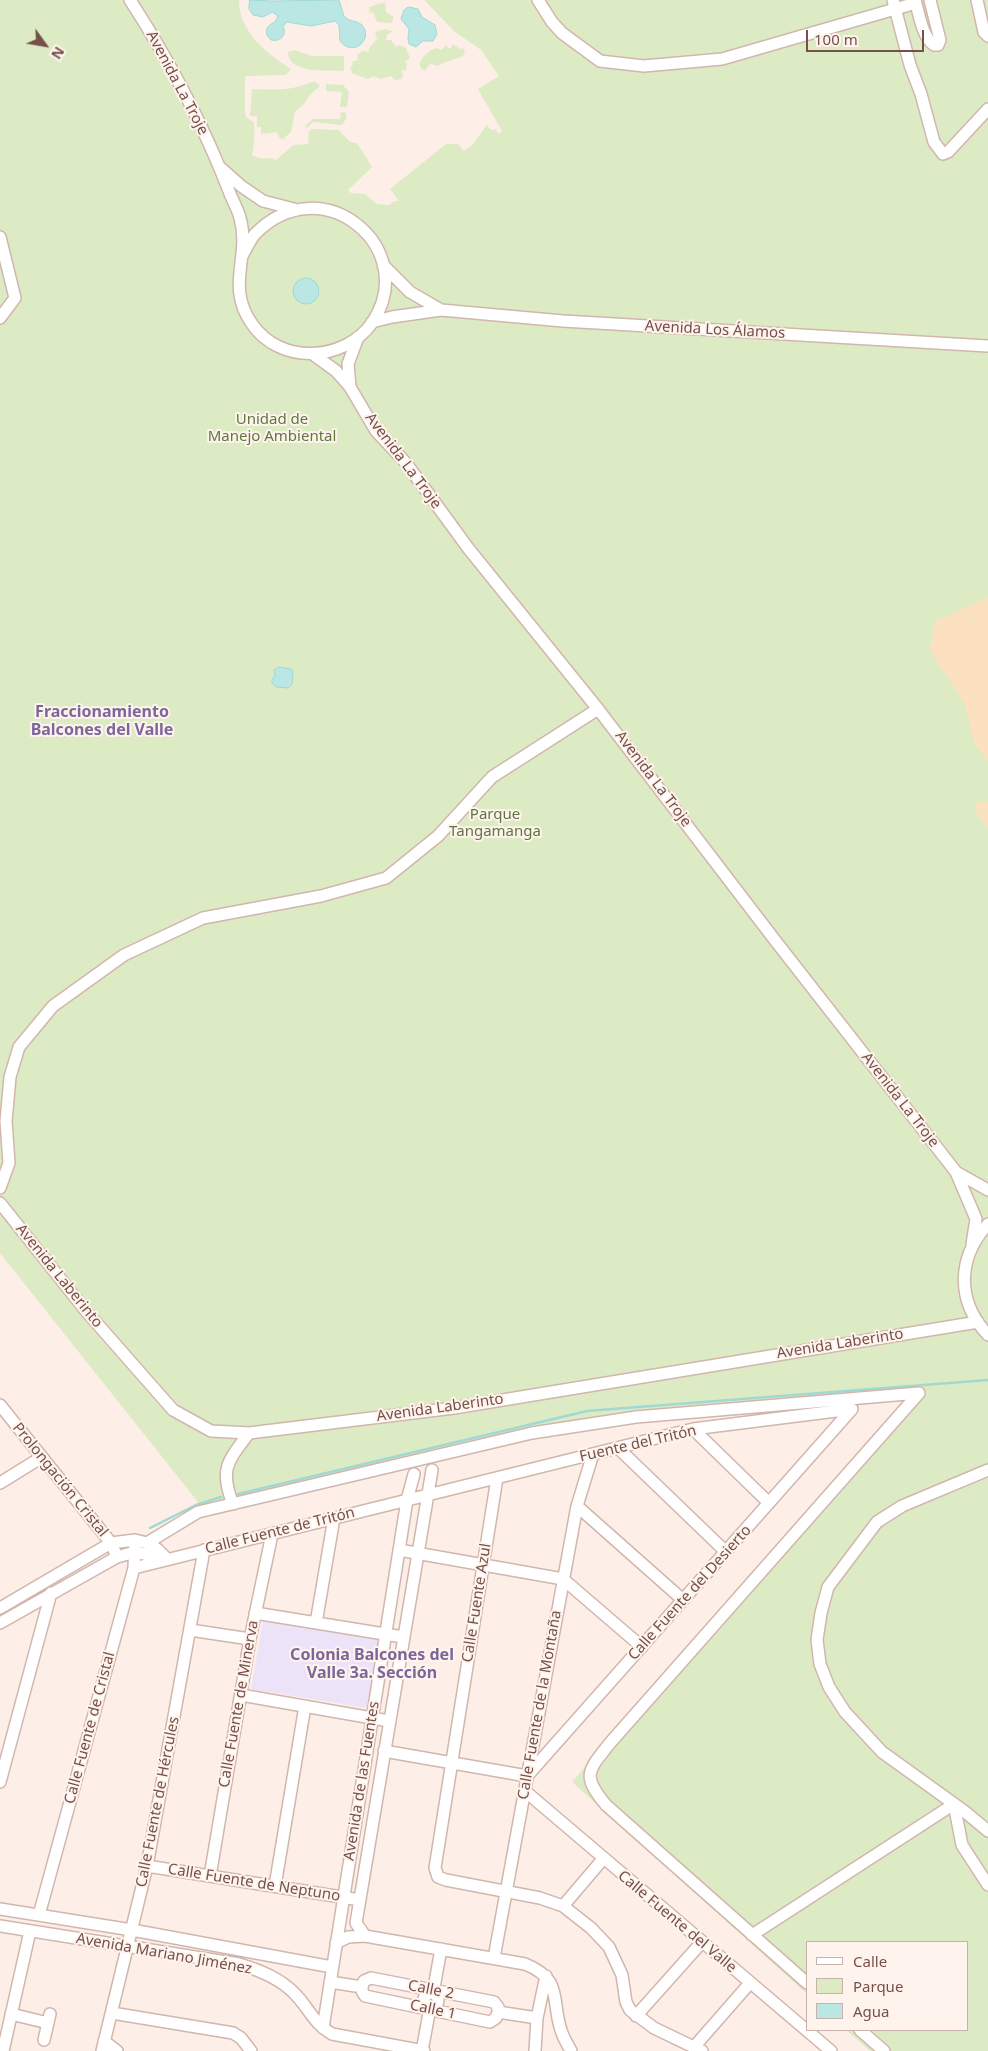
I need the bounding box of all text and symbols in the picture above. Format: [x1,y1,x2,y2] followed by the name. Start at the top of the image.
[20,20,70,70] north arrow
[808,20,926,52] scale bar
[142,28,212,138] street label: Avenida La Troje
[814,29,858,49] text: 100 m
[47,43,69,63] text: N
[644,317,786,343] street label: Avenida Los Álamos
[361,409,445,513] street label: Avenida La Troje
[208,411,336,446] park label: Unidad de Manejo Ambiental
[31,702,173,740] district label: Fraccionamiento Balcones del Valle
[611,727,695,831] street label: Avenida La Troje
[449,806,541,841] park label: Parque Tangamanga
[857,1049,943,1151] street label: Avenida La Troje
[12,1221,106,1331] street label: Avenida Laberinto
[775,1325,905,1363] street label: Avenida Laberinto
[375,1390,505,1426] street label: Avenida Laberinto
[8,1419,112,1541] street label: Prolongación Cristal
[578,1422,698,1466] street label: Fuente del Tritón
[203,1504,357,1558] street label: Calle Fuente de Tritón
[625,1522,755,1664] street label: Calle Fuente del Desierto
[459,1542,495,1664] street label: Calle Fuente Azul
[514,1609,566,1801] street label: Calle Fuente de la Montaña
[215,1619,263,1789] street label: Calle Fuente de Minerva
[290,1645,454,1683] district label: Colonia Balcones del Valle 3a. Sección
[61,1650,119,1806] street label: Calle Fuente de Cristal
[341,1700,383,1862] street label: Avenida de las Fuentes
[133,1715,183,1889] street label: Calle Fuente de Hércules
[167,1860,341,1906] street label: Calle Fuente de Neptuno
[614,1867,740,1977] street label: Calle Fuente del Valle
[75,1930,253,1978] street label: Avenida Mariano Jiménez
[806,1941,968,2031] legend
[853,1951,887,1971] text: Calle
[853,1976,903,1996] text: Parque
[406,1977,456,2003] street label: Calle 2
[408,1996,458,2024] street label: Calle 1
[853,2001,890,2021] text: Agua

